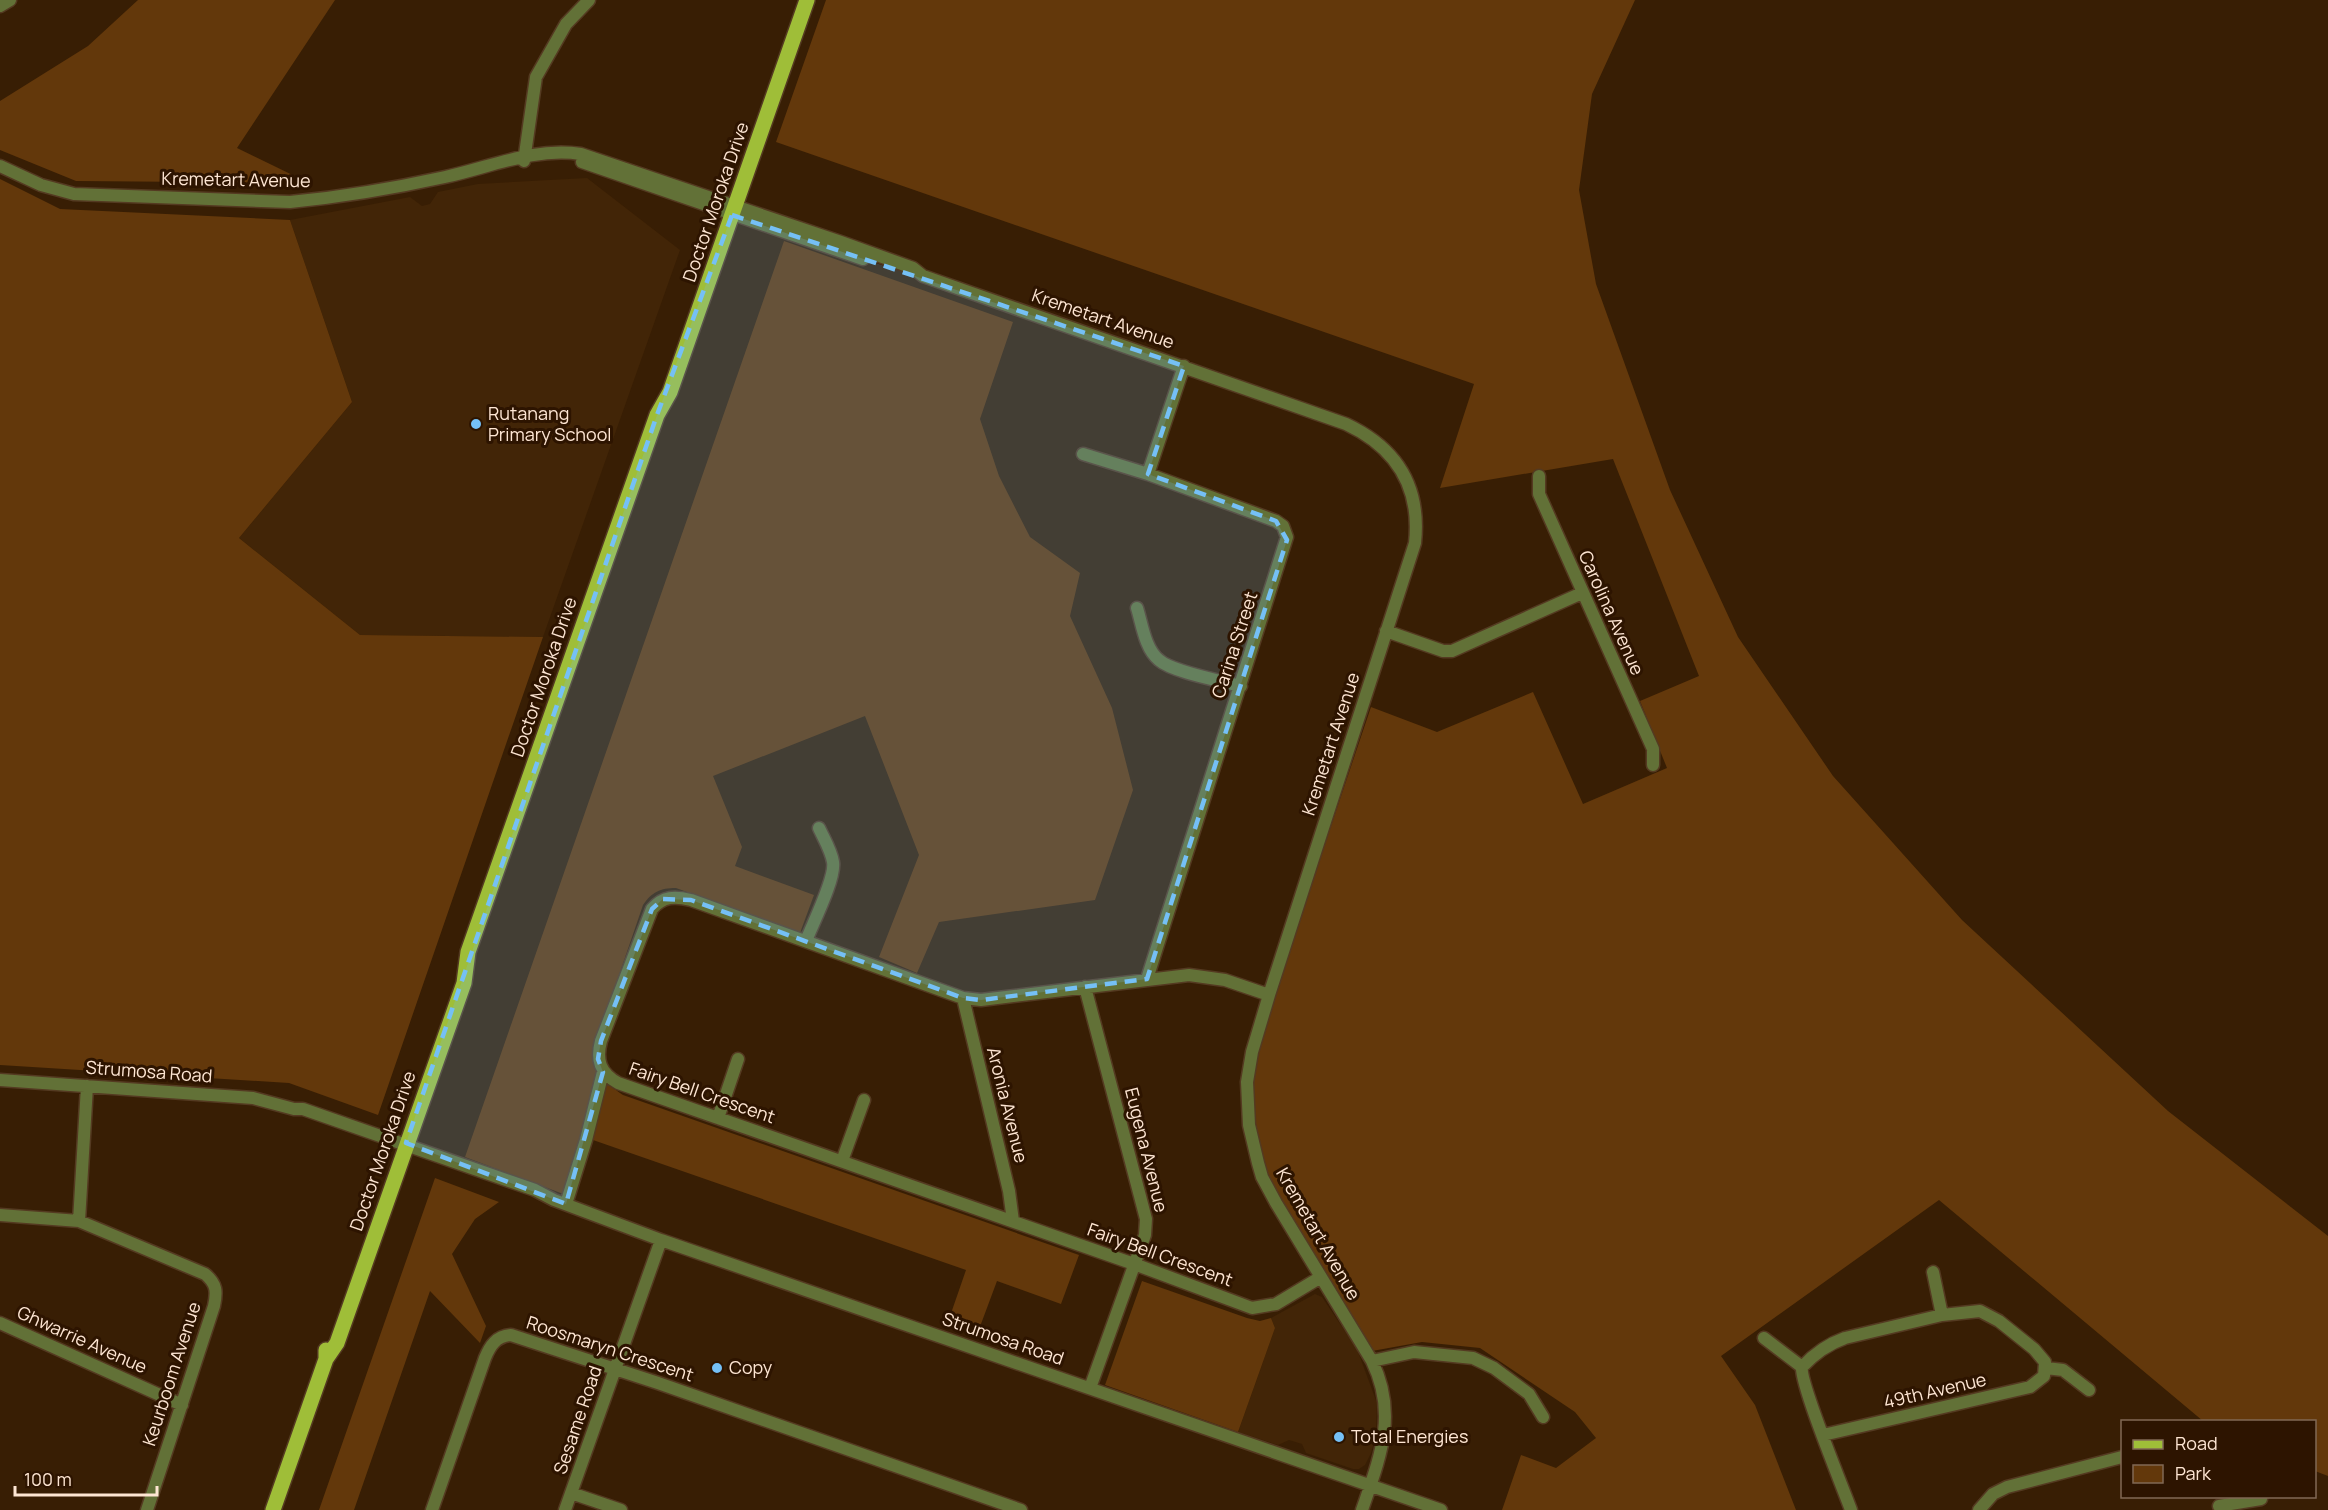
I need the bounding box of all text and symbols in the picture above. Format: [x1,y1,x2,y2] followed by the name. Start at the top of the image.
[676,119,754,285] street label: Doctor Moroka Drive
[161,166,311,192] street label: Kremetart Avenue
[1029,282,1178,354] street label: Kremetart Avenue
[488,401,612,446] place label: Rutanang Primary School
[469,417,483,431] marker: Rutanang Primary School
[1574,546,1650,679] street label: Carolina Avenue
[1206,588,1263,701] street label: Carina Street
[504,594,582,760] street label: Doctor Moroka Drive
[1296,669,1365,818] street label: Kremetart Avenue
[982,1044,1034,1165] street label: Aronia Avenue
[85,1055,213,1087] street label: Strumosa Road
[626,1056,779,1128] street label: Fairy Bell Crescent
[343,1068,421,1234] street label: Doctor Moroka Drive
[1120,1085,1174,1215] street label: Eugena Avenue
[1271,1163,1367,1304] street label: Kremetart Avenue
[1084,1217,1236,1291] street label: Fairy Bell Crescent
[136,1299,206,1449] street label: Keurboom Avenue
[14,1300,151,1378] street label: Ghwarrie Avenue
[939,1306,1067,1370] street label: Strumosa Road
[524,1310,697,1386] street label: Roosmaryn Crescent
[729,1355,773,1379] place label: Copy
[710,1361,724,1375] marker: Copy
[547,1362,607,1477] street label: Sesame Road
[1881,1367,1988,1413] street label: 49th Avenue
[2121,1420,2316,1498] legend
[1351,1424,1468,1448] place label: Total Energies
[1332,1430,1346,1444] marker: Total Energies
[2175,1431,2218,1455] text: Road
[15,1459,158,1497] scale bar
[2175,1461,2212,1485] text: Park
[24,1467,72,1491] text: 100 m

